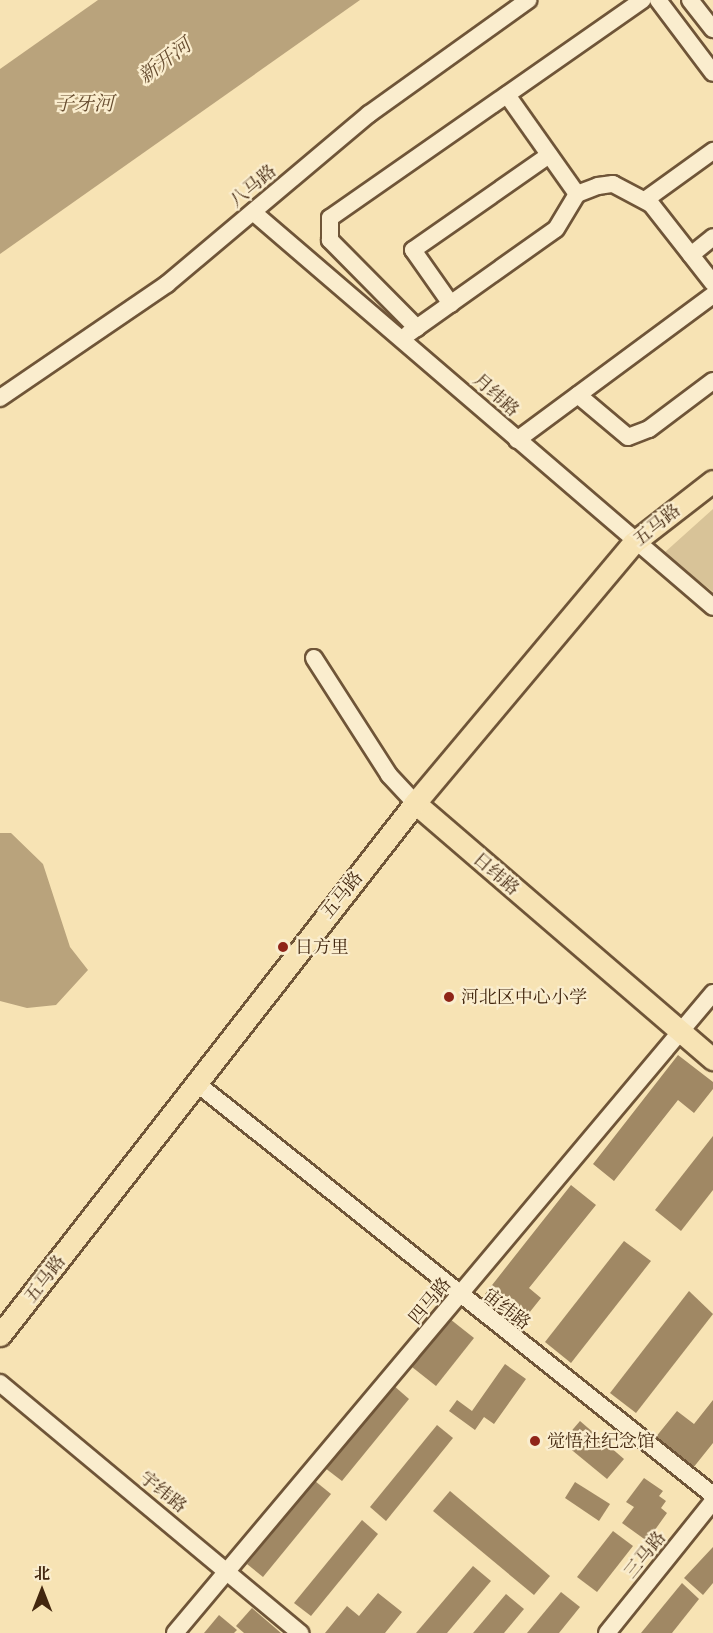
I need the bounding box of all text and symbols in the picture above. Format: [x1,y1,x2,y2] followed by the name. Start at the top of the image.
[133,32,195,88] water label: 新开河
[54,90,114,114] water label: 子牙河
[225,160,281,212] street label: 八马路
[469,369,523,421] street label: 月纬路
[629,500,685,550] street label: 五马路
[469,848,523,900] street label: 日纬路
[317,867,367,923] street label: 五马路
[295,936,349,958] place label: 日方里
[276,940,290,954] marker: 日方里
[461,986,587,1008] place label: 河北区中心小学
[442,990,456,1004] marker: 河北区中心小学
[20,1251,70,1307] street label: 五马路
[404,1273,456,1329] street label: 四马路
[479,1284,535,1334] street label: 宙纬路
[547,1430,655,1452] place label: 觉悟社纪念馆
[528,1434,542,1448] marker: 觉悟社纪念馆
[135,1467,191,1517] street label: 宇纬路
[620,1527,670,1583] street label: 三马路
[12,1561,72,1621] north arrow
[34,1561,50,1585] text: 北

